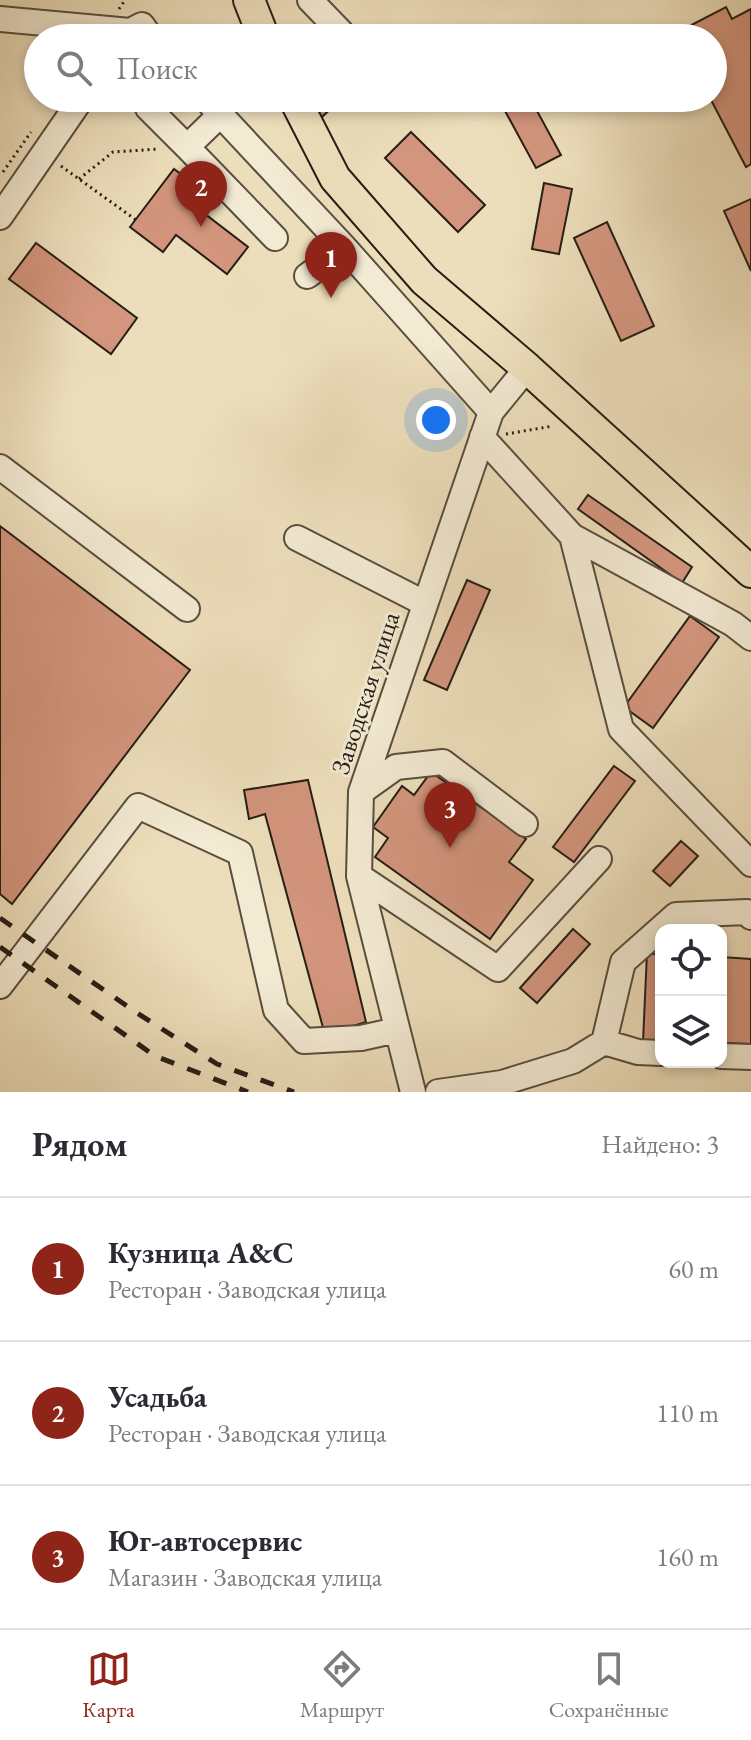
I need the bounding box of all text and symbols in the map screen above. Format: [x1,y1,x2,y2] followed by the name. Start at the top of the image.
[24,24,727,112] search box
[52,46,96,90] icon: search
[116,49,198,88] text: Поиск
[175,161,227,227] pin: 2
[305,232,357,298] pin: 1
[416,400,456,440] your location
[323,607,407,779] street label: Заводская улица
[424,782,476,848] pin: 3
[655,924,727,1068] map controls
[655,924,727,996] button: locate
[655,996,727,1068] button: layers
[32,1122,127,1166] text: Рядом
[601,1127,719,1161] text: Найдено: 3
[108,1233,294,1272] text: Кузница А&С
[51,1252,65,1286] text: 1
[669,1252,719,1286] text: 60 m
[108,1272,386,1306] text: Ресторан · Заводская улица
[108,1377,207,1416] text: Усадьба
[51,1396,65,1430] text: 2
[656,1396,719,1430] text: 110 m
[108,1416,386,1450] text: Ресторан · Заводская улица
[108,1521,302,1560] text: Юг-автосервис
[51,1540,65,1574] text: 3
[656,1540,719,1574] text: 160 m
[108,1560,382,1594] text: Магазин · Заводская улица
[82,1647,135,1724] tab: Карта
[300,1647,384,1724] tab: Маршрут
[549,1647,669,1724] tab: Сохранённые

